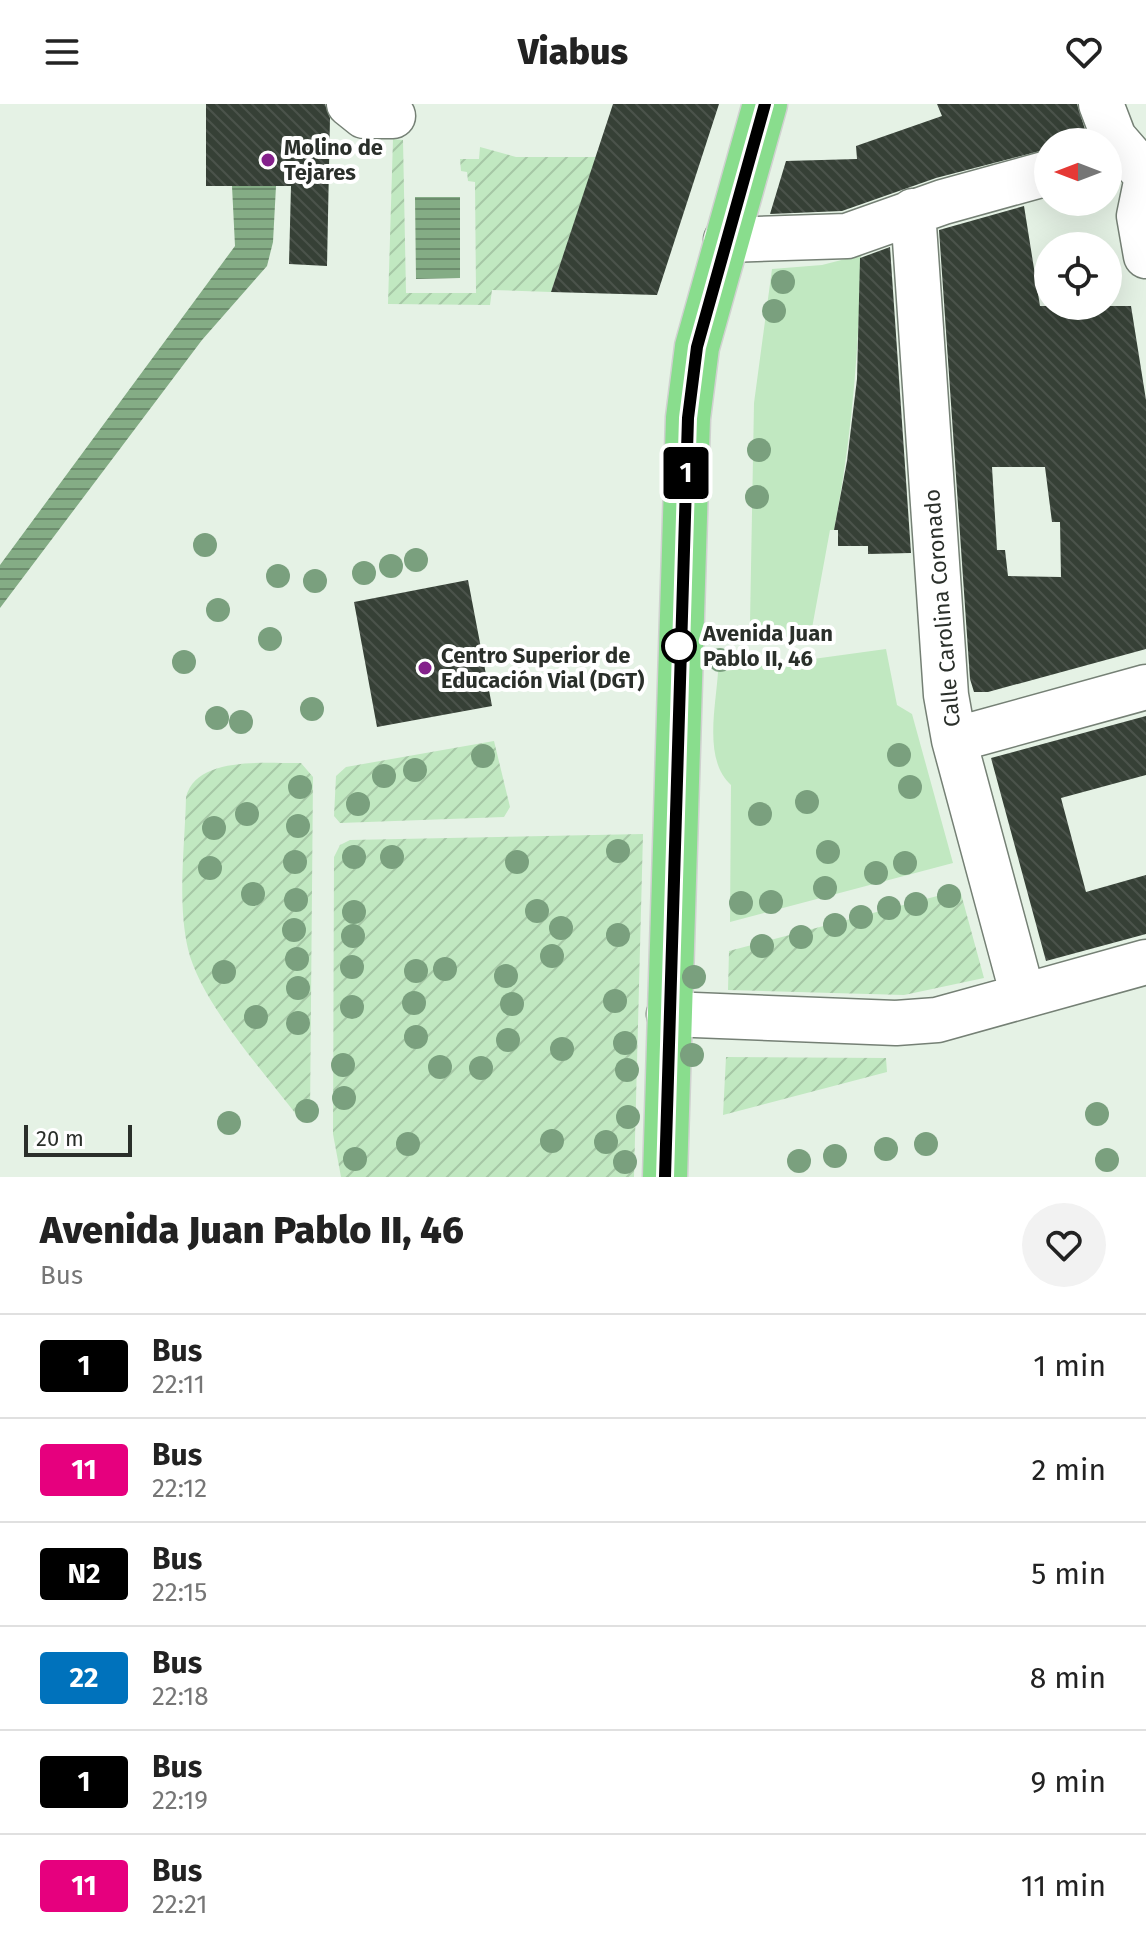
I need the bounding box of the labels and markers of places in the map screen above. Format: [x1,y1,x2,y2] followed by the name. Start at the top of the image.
[284,134,383,186] place label: Molino de Tejares
[259,151,277,169] marker: Molino de Tejares
[702,620,833,672] place label: Avenida Juan Pablo II, 46
[662,629,696,663] marker: Avenida Juan Pablo II, 46
[441,642,644,694] place label: Centro Superior de Educación Vial (DGT)
[416,659,434,677] marker: Centro Superior de Educación Vial (DGT)

